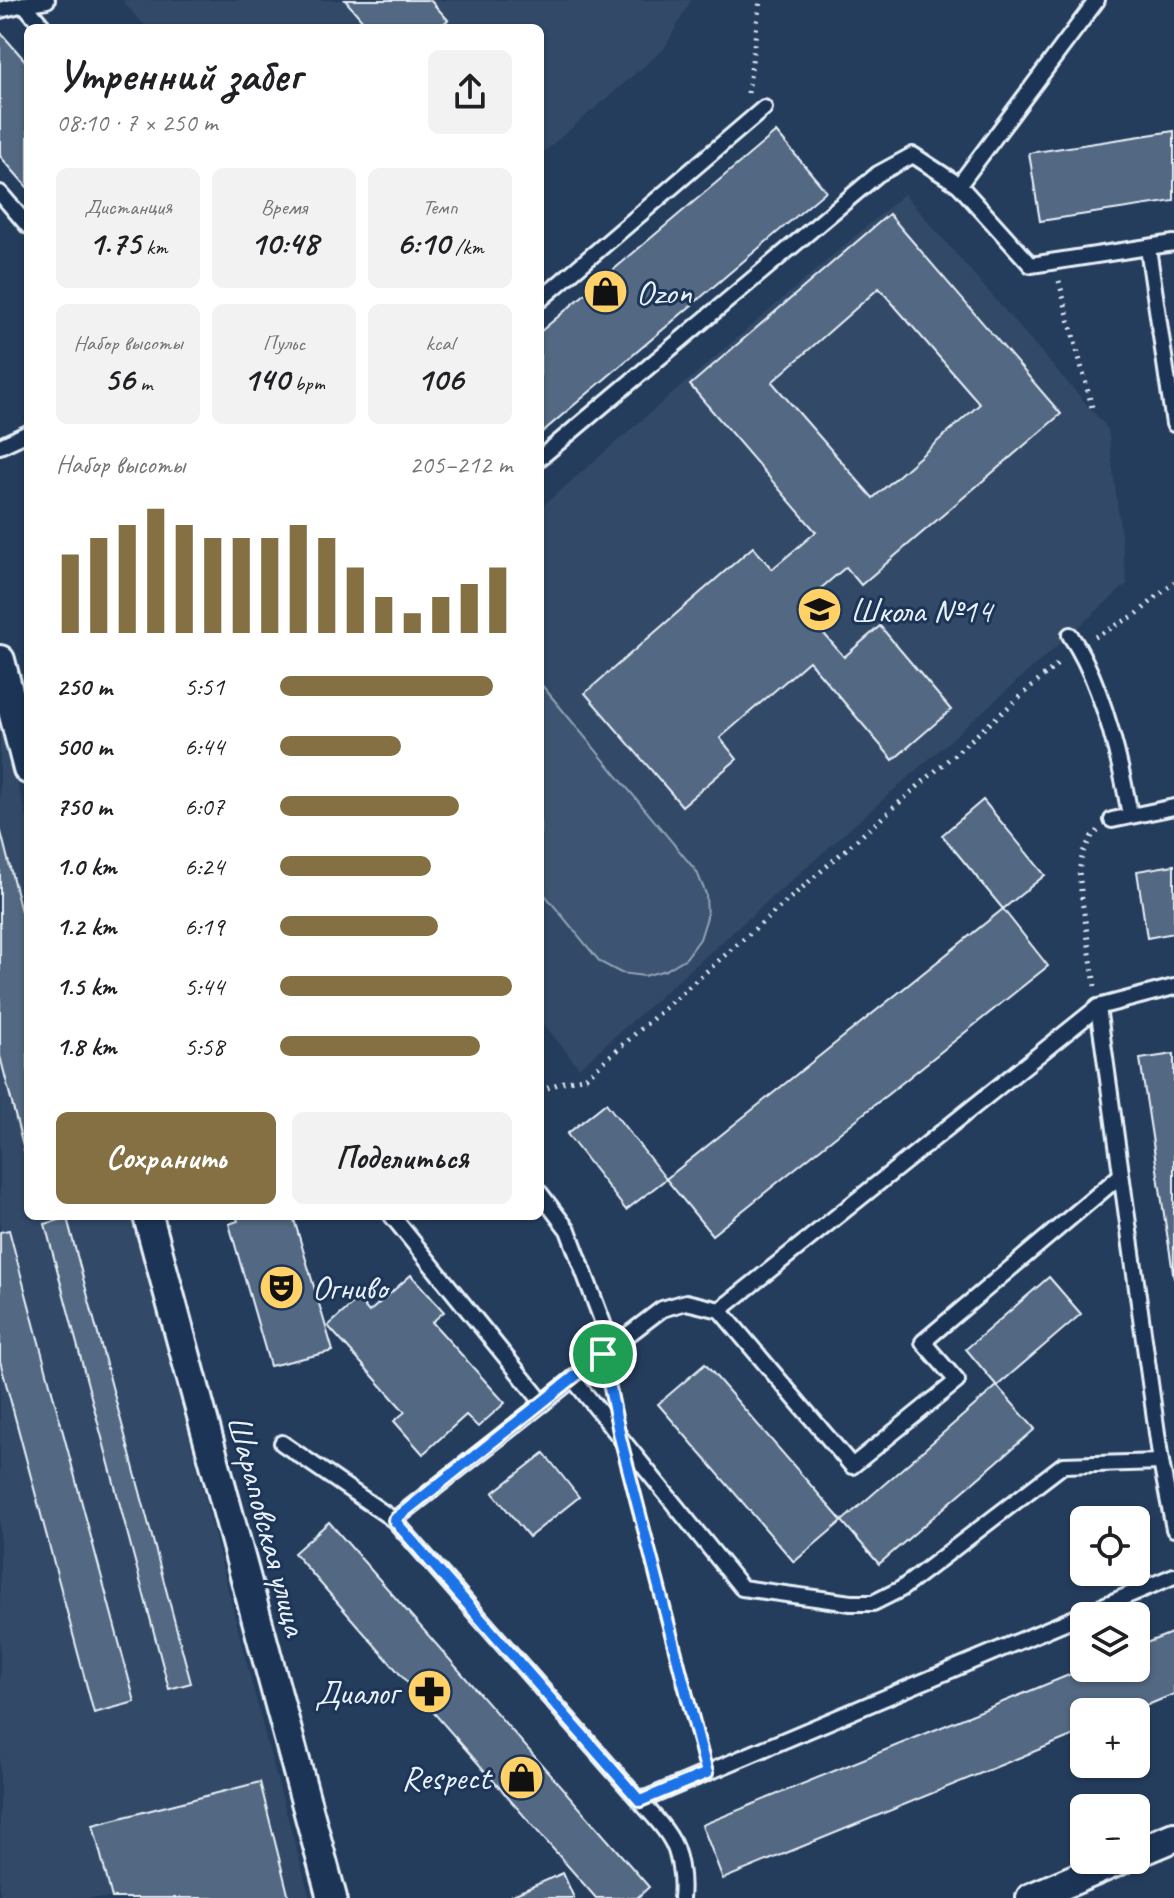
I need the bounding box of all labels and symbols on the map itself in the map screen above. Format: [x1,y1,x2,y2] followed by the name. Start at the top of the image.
[581,268,629,316] shop icon: Ozon
[636,271,693,314] place label: Ozon
[795,586,843,634] school or university icon: Школа №14
[850,589,996,632] place label: Школа №14
[257,1263,305,1311] theatre icon: Огниво
[312,1266,391,1309] place label: Огниво
[569,1320,637,1388] pin
[217,1410,318,1642] street label: Шараповская улица
[405,1668,453,1716] pharmacy icon: Диалог
[315,1671,402,1714] place label: Диалог
[497,1753,545,1801] shop icon: Respect
[402,1756,494,1799] place label: Respect

